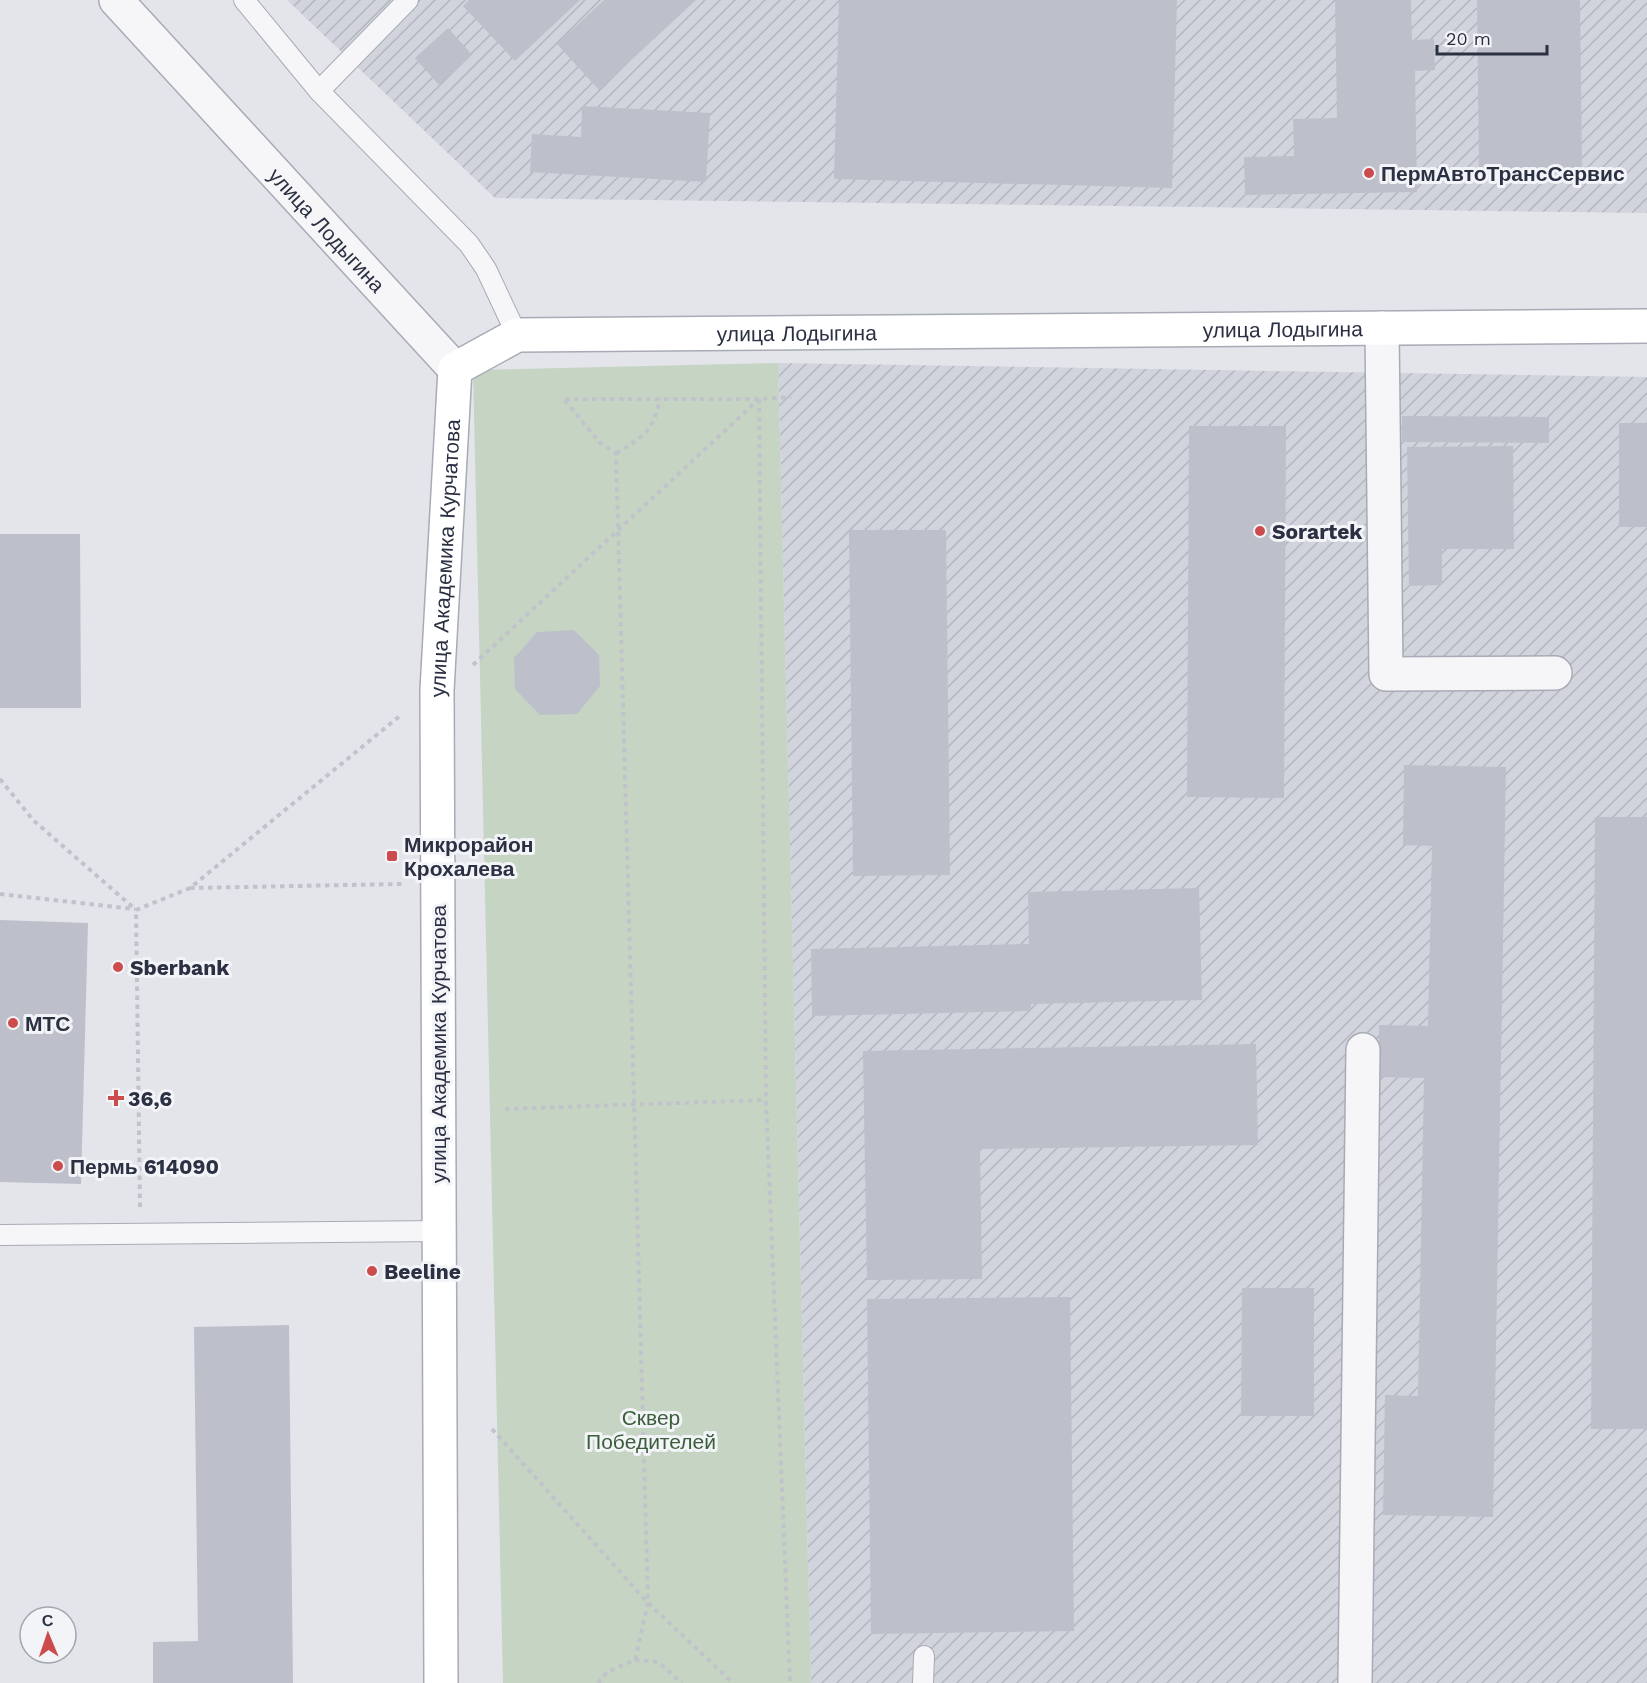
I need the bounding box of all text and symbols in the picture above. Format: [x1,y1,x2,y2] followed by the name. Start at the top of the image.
[1437,18,1546,56] scale bar
[1446,28,1491,49] text: 20 m
[1381,161,1625,186] place label: ПермАвтоТрансСервис
[264,162,391,297] street label: улица Лодыгина
[1362,166,1376,180] marker: ПермАвтоТрансСервис
[1203,316,1363,342] street label: улица Лодыгина
[717,320,877,346] street label: улица Лодыгина
[424,418,465,697] street label: улица Академика Курчатова
[1272,519,1363,544] place label: Sorartek
[1253,524,1267,538] marker: Sorartek
[404,832,534,881] place label: Микрорайон Крохалева
[385,849,399,863] marker: Микрорайон Крохалева
[426,905,451,1183] street label: улица Академика Курчатова
[130,955,230,980] place label: Sberbank
[111,960,125,974] marker: Sberbank
[25,1011,71,1036] place label: МТС
[6,1016,20,1030] marker: МТС
[128,1086,172,1111] place label: 36,6
[109,1091,123,1105] marker: 36,6
[70,1154,219,1179] place label: Пермь 614090
[51,1159,65,1173] marker: Пермь 614090
[384,1259,461,1284] place label: Beeline
[365,1264,379,1278] marker: Beeline
[586,1405,716,1454] park label: Сквер Победителей
[18,1605,78,1665] north arrow
[41,1611,54,1630] text: С

